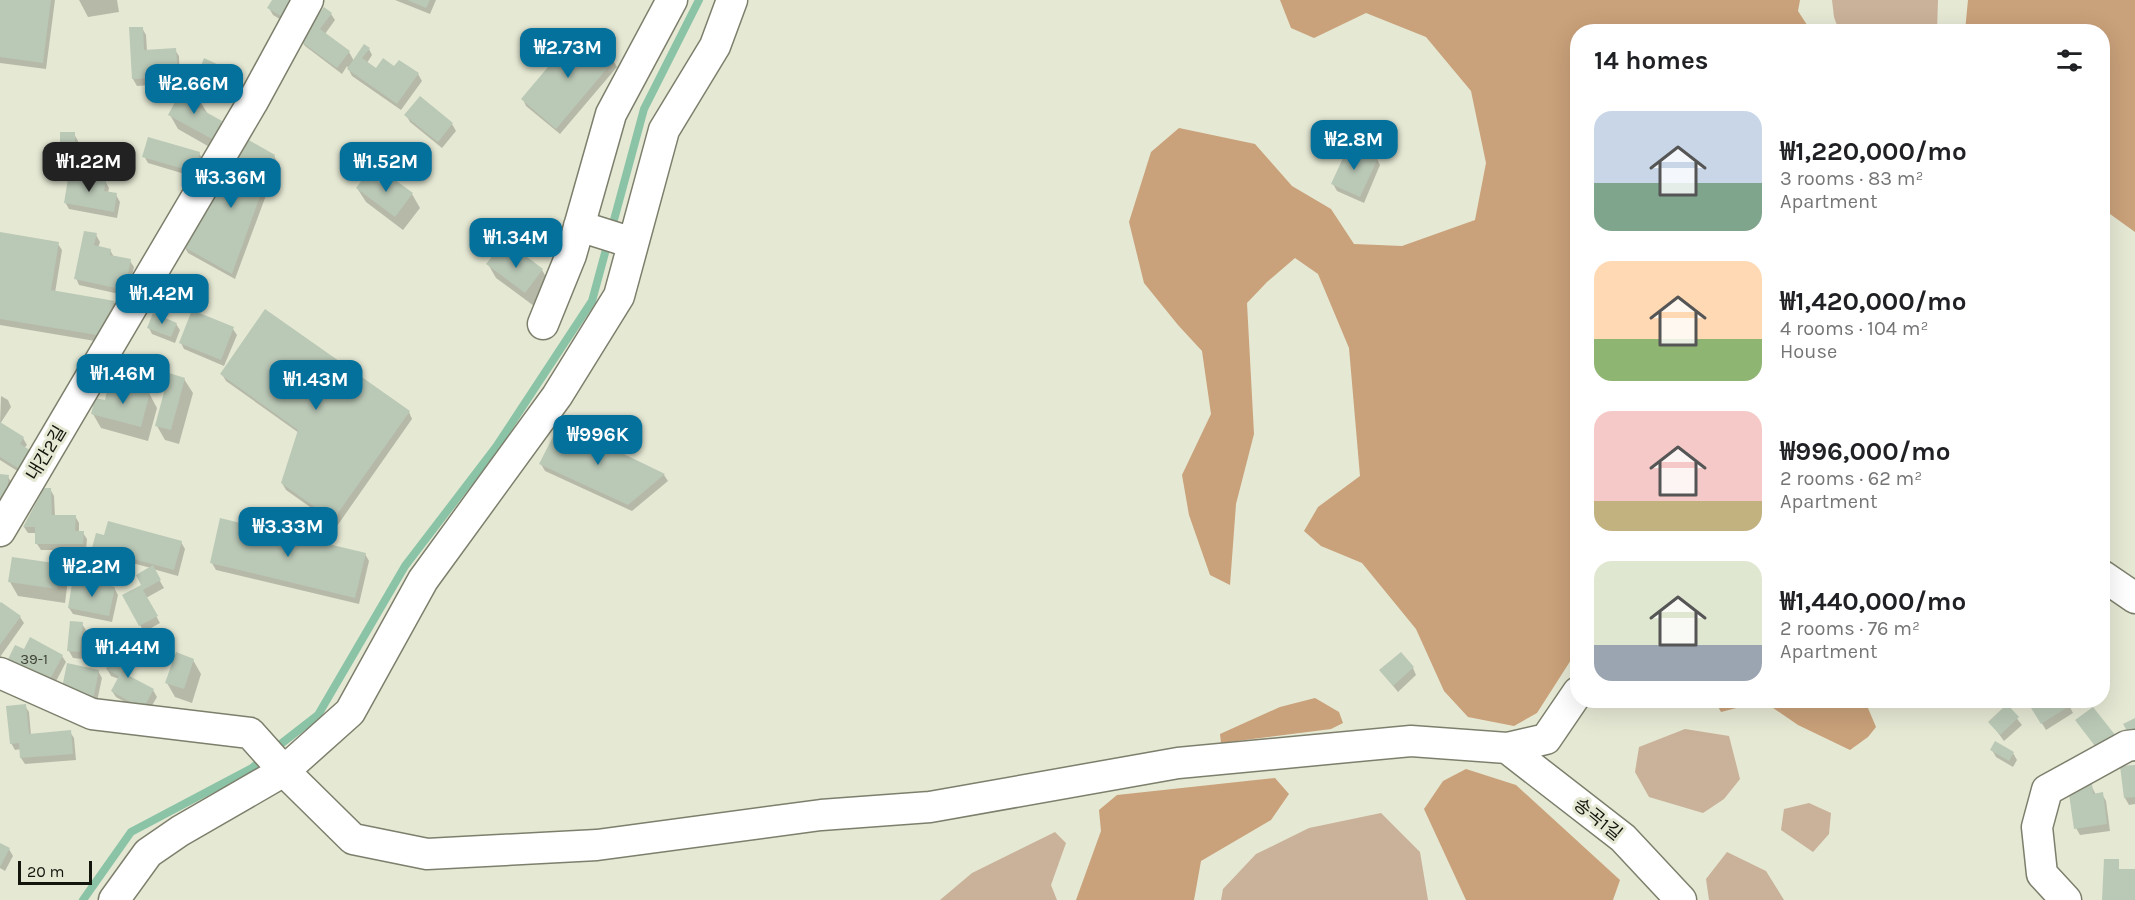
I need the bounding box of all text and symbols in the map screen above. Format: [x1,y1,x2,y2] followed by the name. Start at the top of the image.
[519,28,617,79] pin: ₩2.73M
[534,36,602,59] text: ₩2.73M
[2053,44,2086,77] icon: filters
[1594,45,1708,76] text: 14 homes
[145,64,243,115] pin: ₩2.66M
[159,72,229,95] text: ₩2.66M
[1312,120,1396,171] pin: ₩2.8M
[1325,128,1383,151] text: ₩2.8M
[1642,135,1714,207] icon: home
[1780,136,1967,167] text: ₩1,220,000/mo
[40,142,138,193] pin: ₩1.22M
[337,142,435,193] pin: ₩1.52M
[57,150,121,173] text: ₩1.22M
[354,150,418,173] text: ₩1.52M
[182,158,280,209] pin: ₩3.36M
[196,166,266,189] text: ₩3.36M
[1780,167,1924,190] text: 3 rooms · 83 m²
[1780,190,1878,213] text: Apartment
[467,218,565,269] pin: ₩1.34M
[483,226,549,249] text: ₩1.34M
[113,274,211,325] pin: ₩1.42M
[130,282,194,305] text: ₩1.42M
[1642,285,1714,357] icon: home
[1780,286,1966,317] text: ₩1,420,000/mo
[1780,317,1928,340] text: 4 rooms · 104 m²
[1780,340,1837,363] text: House
[74,354,172,405] pin: ₩1.46M
[267,360,365,411] pin: ₩1.43M
[91,362,155,385] text: ₩1.46M
[283,368,349,391] text: ₩1.43M
[556,415,640,466] pin: ₩996K
[21,422,71,484] street label: 내간2길
[567,423,629,446] text: ₩996K
[1642,435,1714,507] icon: home
[1780,436,1950,467] text: ₩996,000/mo
[1780,467,1922,490] text: 2 rooms · 62 m²
[1780,490,1878,513] text: Apartment
[239,507,337,558] pin: ₩3.33M
[253,515,323,538] text: ₩3.33M
[50,547,134,598] pin: ₩2.2M
[63,555,121,578] text: ₩2.2M
[1642,585,1714,657] icon: home
[1780,586,1966,617] text: ₩1,440,000/mo
[1780,617,1920,640] text: 2 rooms · 76 m²
[79,628,177,679] pin: ₩1.44M
[96,636,160,659] text: ₩1.44M
[1780,640,1878,663] text: Apartment
[20,650,48,668] house number: 39-1
[1569,793,1627,845] street label: 송곡1길
[18,858,92,886] scale bar
[27,862,65,881] text: 20 m

